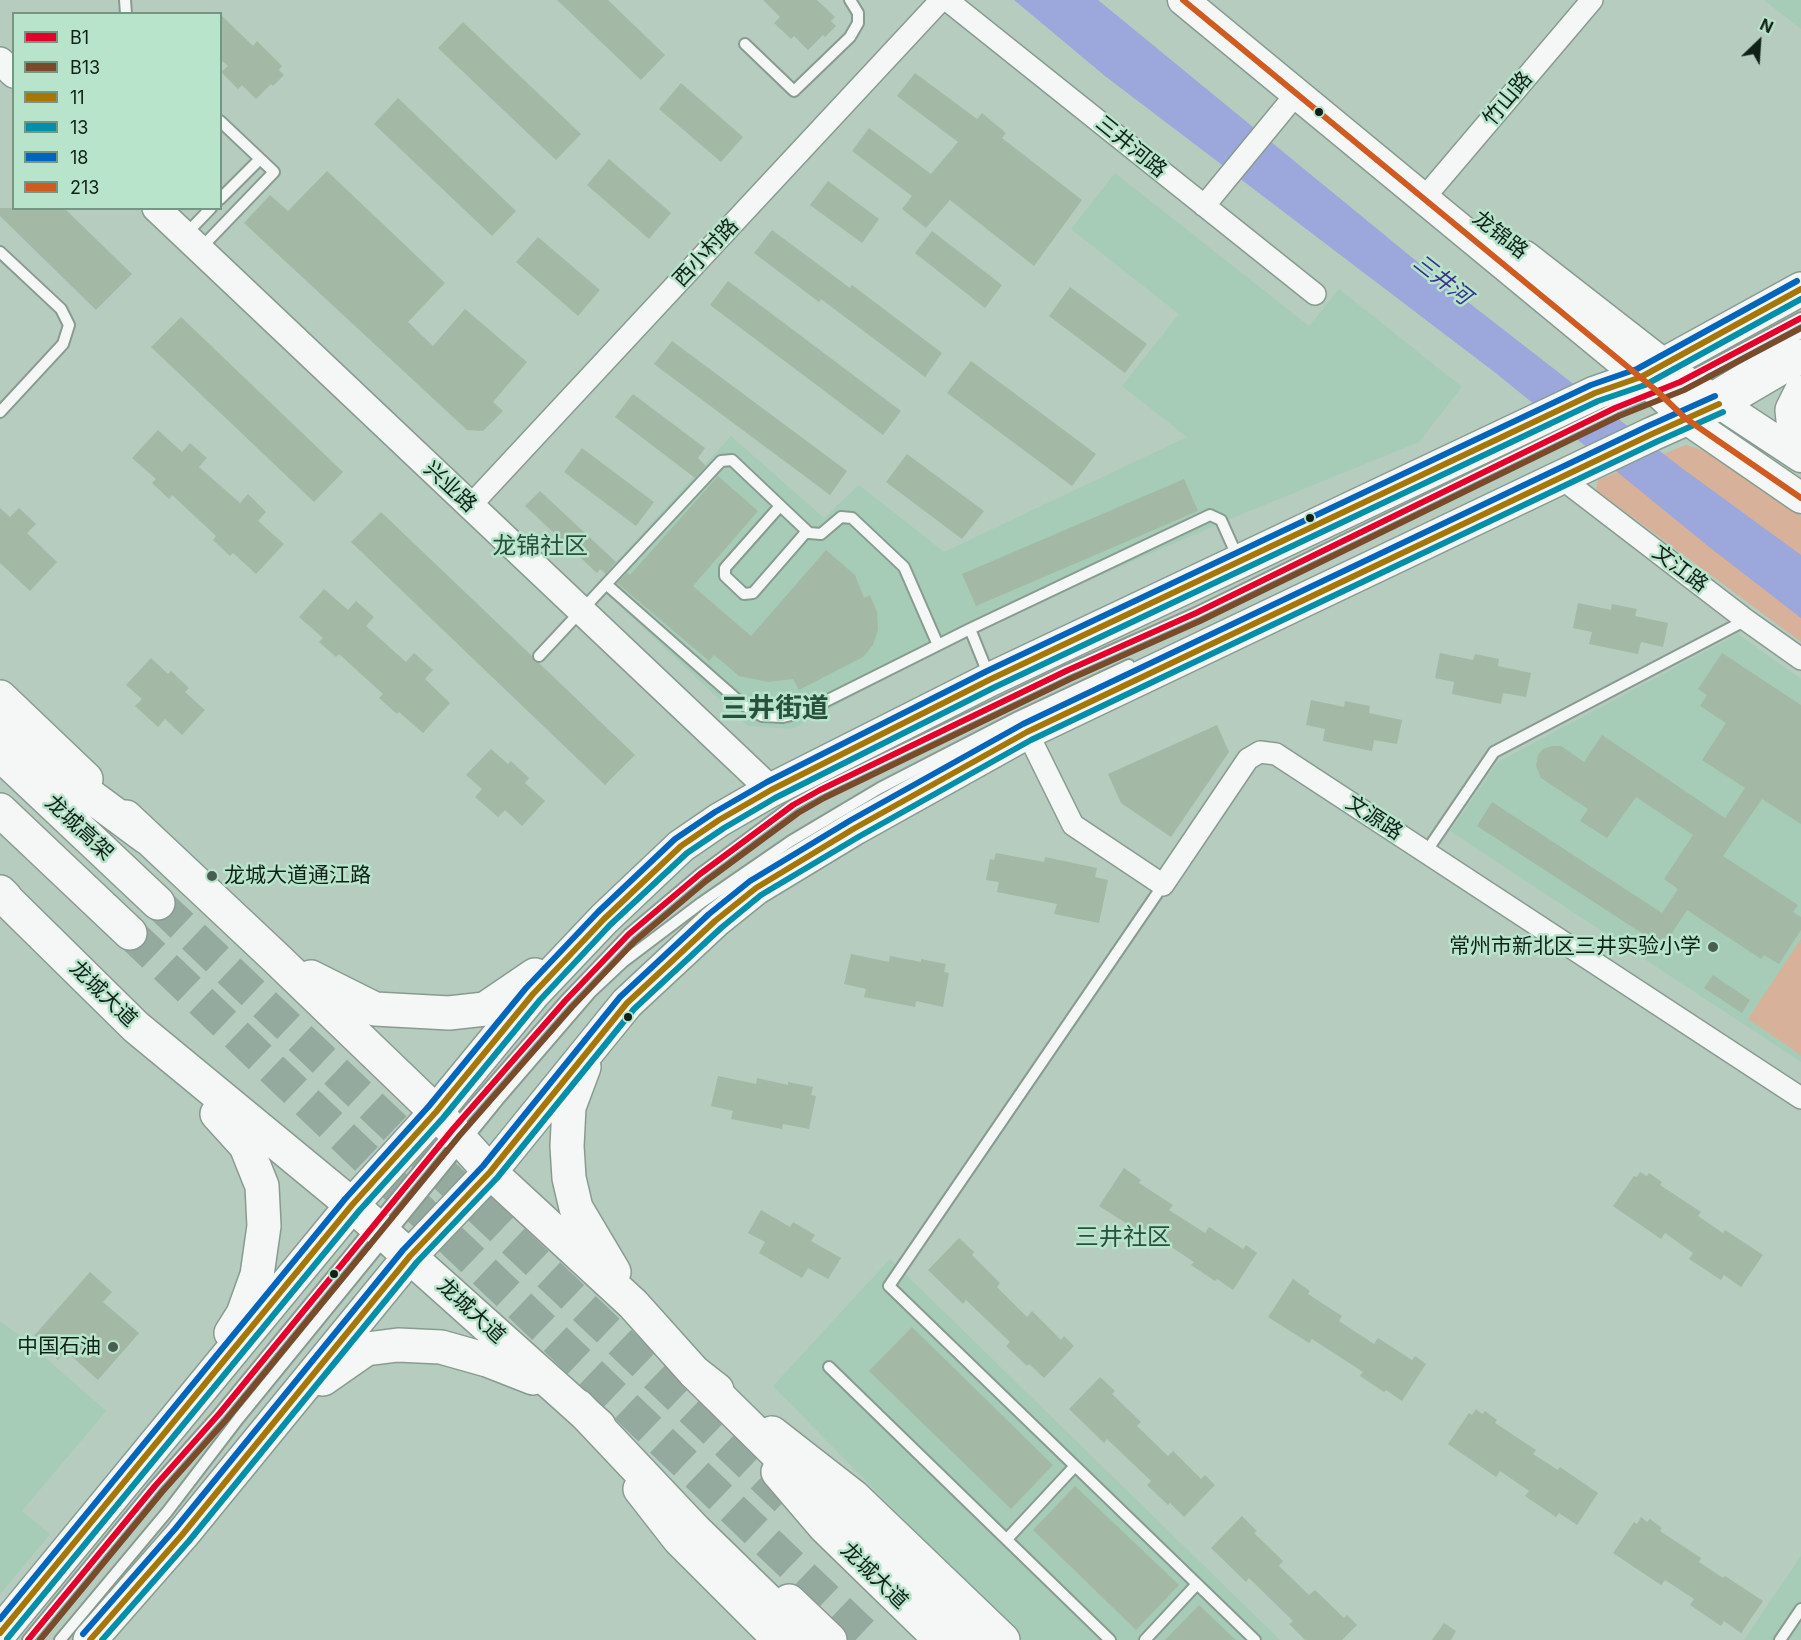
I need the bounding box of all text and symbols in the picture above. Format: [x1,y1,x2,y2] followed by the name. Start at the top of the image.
[12,12,222,210] legend
[1729,12,1789,72] north arrow
[1757,14,1776,37] text: N
[70,27,89,48] text: B1
[70,57,100,78] text: B13
[1478,67,1538,131] street label: 竹山路
[70,87,85,108] text: 11
[1313,106,1325,118] unlabelled marker
[1090,111,1172,183] street label: 三井河路
[70,117,88,138] text: 13
[70,147,88,168] text: 18
[70,177,99,198] text: 213
[1467,206,1533,264] street label: 龙锦路
[668,214,744,292] street label: 西小村路
[1408,249,1476,311] water label: 三井河
[418,456,482,518] street label: 兴业路
[1304,512,1316,524] unlabelled marker
[492,533,588,561] district label: 龙锦社区
[1647,540,1713,598] street label: 文江路
[721,693,829,725] district label: 三井街道
[40,790,118,866] street label: 龙城高架
[1341,790,1407,846] street label: 文源路
[224,863,371,889] place label: 龙城大道通江路
[205,869,219,883] marker: 龙城大道通江路
[1449,934,1701,960] place label: 常州市新北区三井实验小学
[1706,940,1720,954] marker: 常州市新北区三井实验小学
[64,956,142,1032] street label: 龙城大道
[622,1011,634,1023] unlabelled marker
[1075,1224,1171,1252] district label: 三井社区
[328,1268,340,1280] unlabelled marker
[432,1273,510,1349] street label: 龙城大道
[17,1334,101,1360] place label: 中国石油
[106,1340,120,1354] marker: 中国石油
[835,1538,913,1614] street label: 龙城大道

